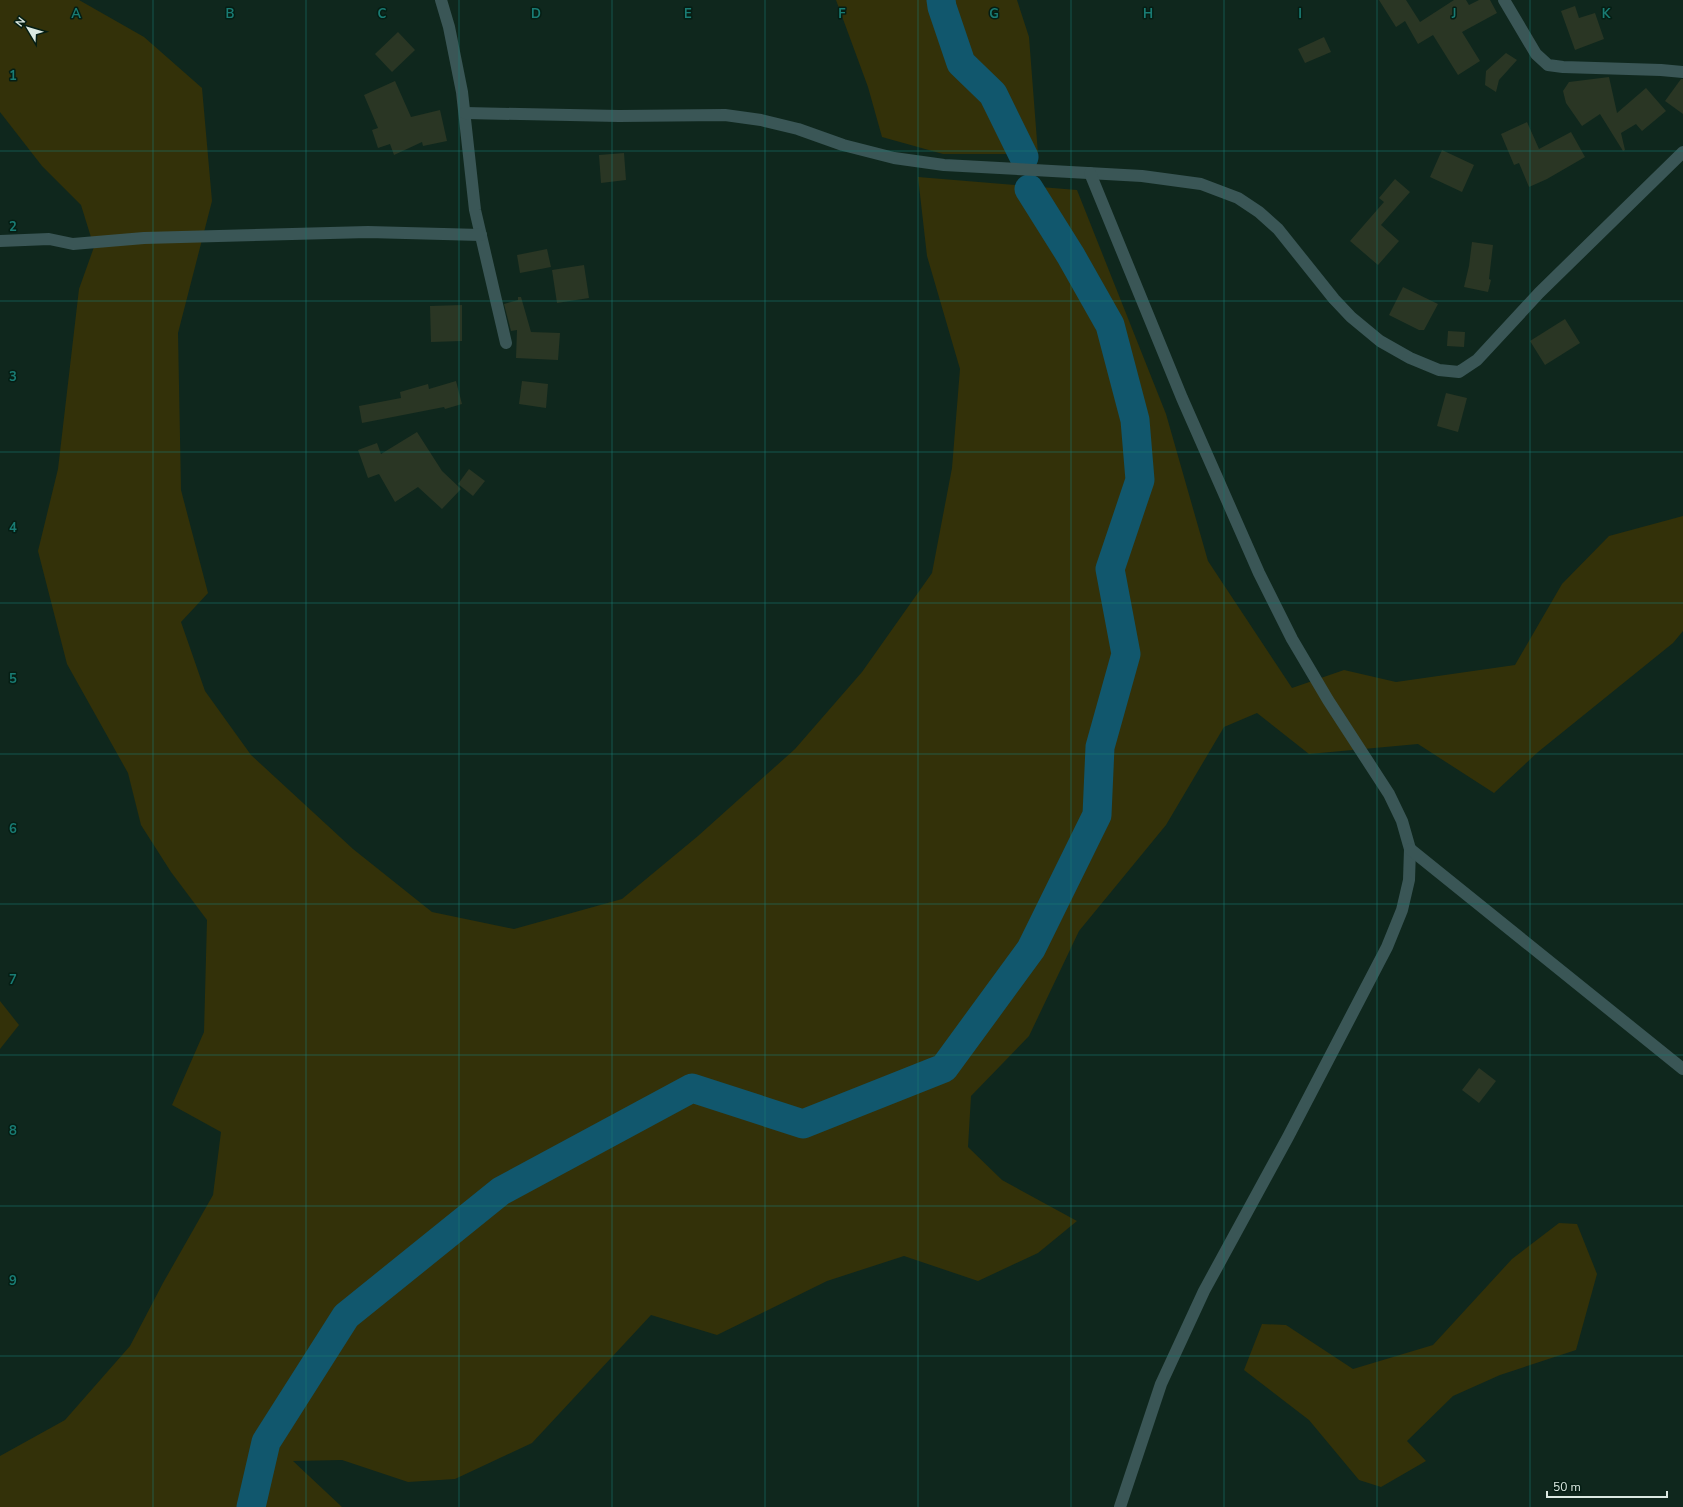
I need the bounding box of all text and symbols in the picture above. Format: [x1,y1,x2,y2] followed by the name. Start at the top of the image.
[71,5,81,23] text: A
[226,5,235,23] text: B
[378,5,387,23] text: C
[531,5,541,23] text: D
[684,5,692,23] text: E
[838,5,846,23] text: F
[989,5,999,23] text: G
[1143,5,1153,23] text: H
[1298,5,1302,23] text: I
[1451,5,1456,23] text: J
[1602,5,1611,23] text: K
[8,8,48,48] north arrow
[12,14,29,30] text: N
[9,67,17,85] text: 1
[9,218,17,236] text: 2
[9,368,17,386] text: 3
[9,519,17,537] text: 4
[9,670,17,688] text: 5
[9,820,17,838] text: 6
[9,971,17,989] text: 7
[9,1122,17,1140] text: 8
[9,1272,17,1290] text: 9
[1547,1473,1667,1499] scale bar
[1553,1479,1581,1495] text: 50 m

